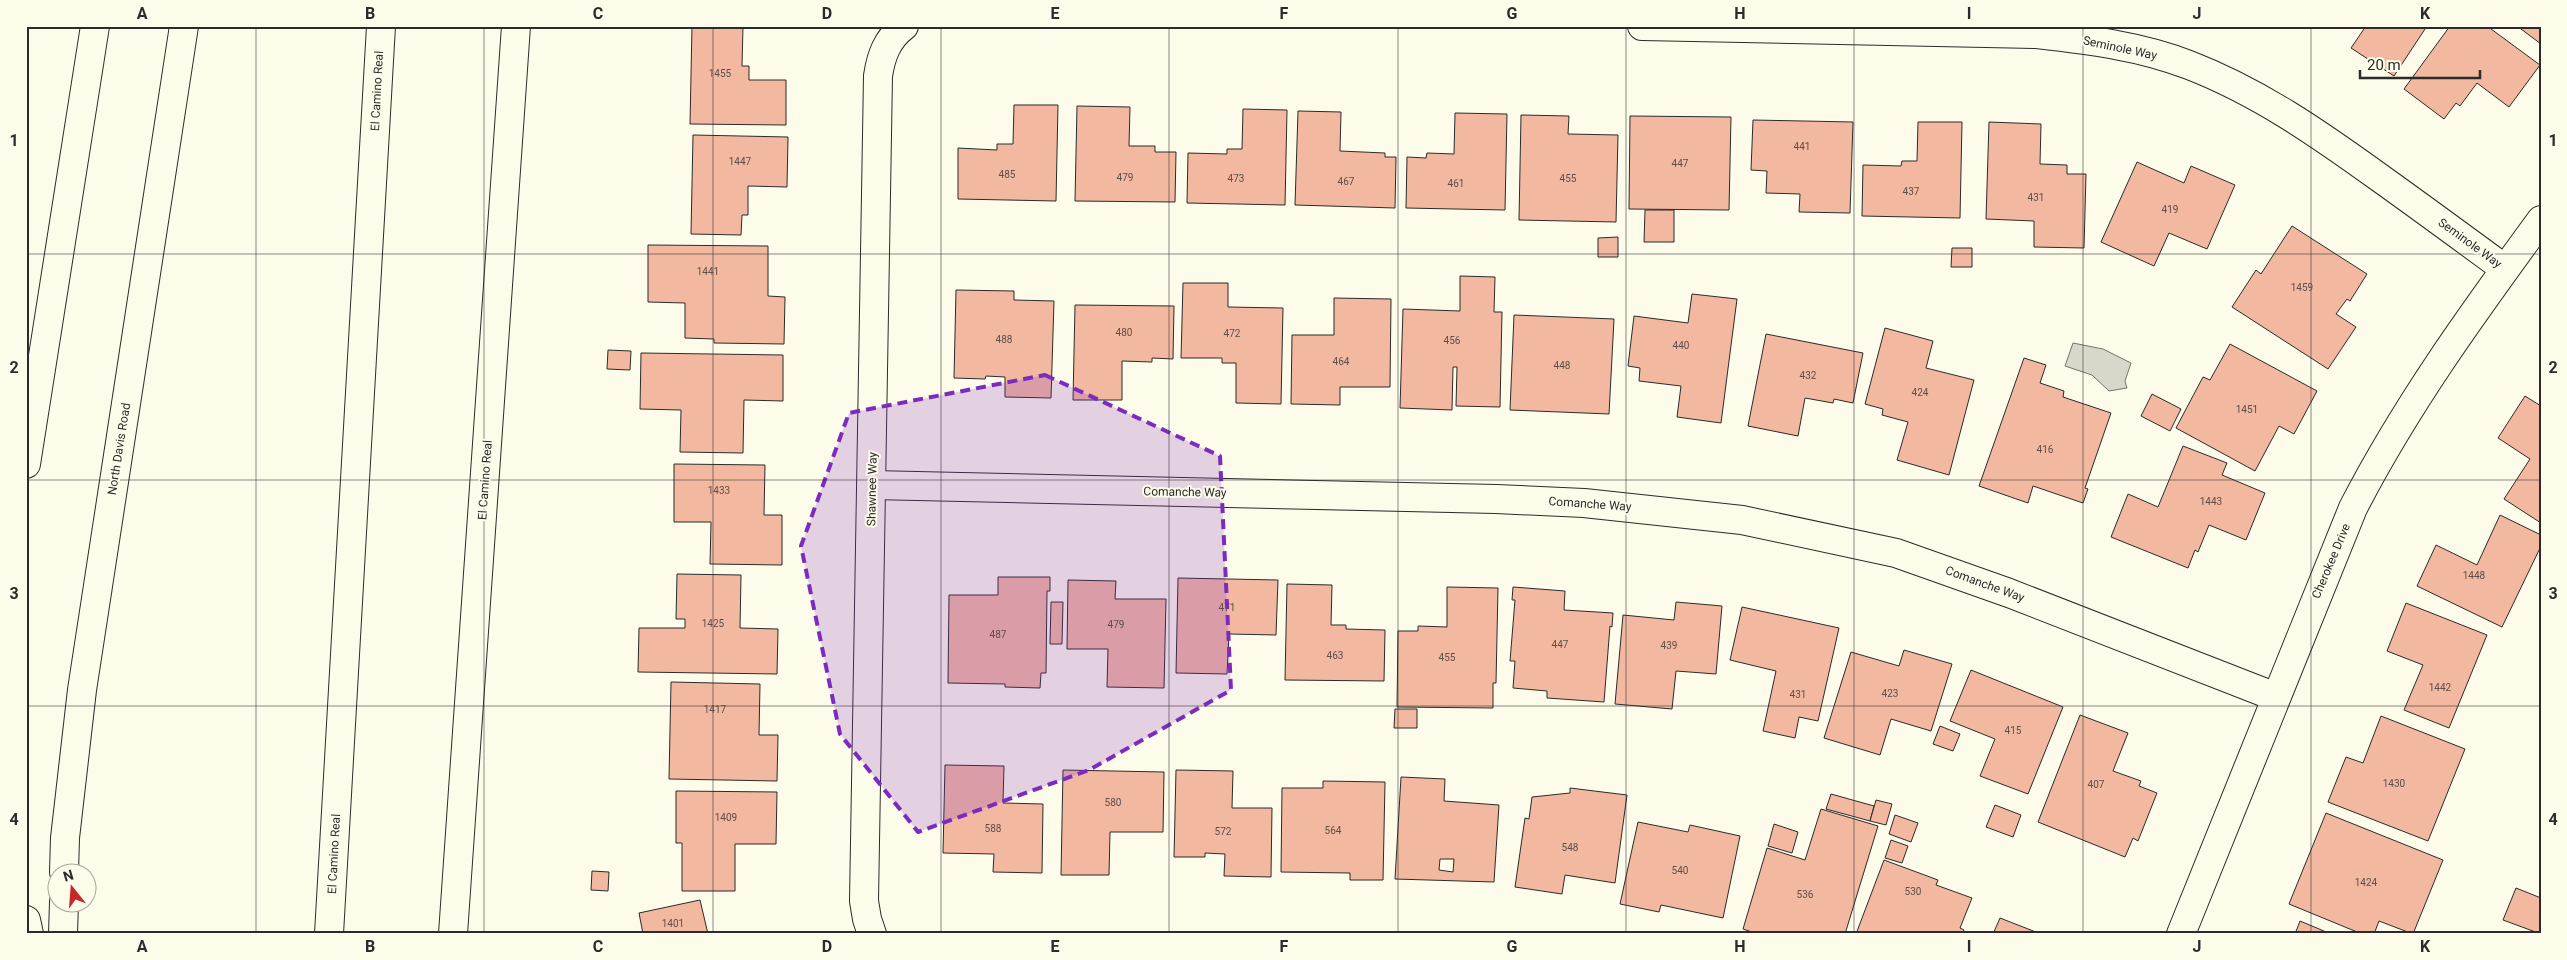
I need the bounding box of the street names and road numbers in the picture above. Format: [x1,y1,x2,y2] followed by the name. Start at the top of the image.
[2082,33,2159,63] street label: Seminole Way
[368,51,386,131] street label: El Camino Real
[2435,215,2505,271] street label: Seminole Way
[105,402,133,496] street label: North Davis Road
[475,440,495,520] street label: El Camino Real
[864,451,880,526] street label: Shawnee Way
[1143,484,1227,500] street label: Comanche Way
[1548,494,1632,514] street label: Comanche Way
[2309,521,2353,601] street label: Cherokee Drive
[1944,563,2027,605] street label: Comanche Way
[325,814,343,894] street label: El Camino Real

